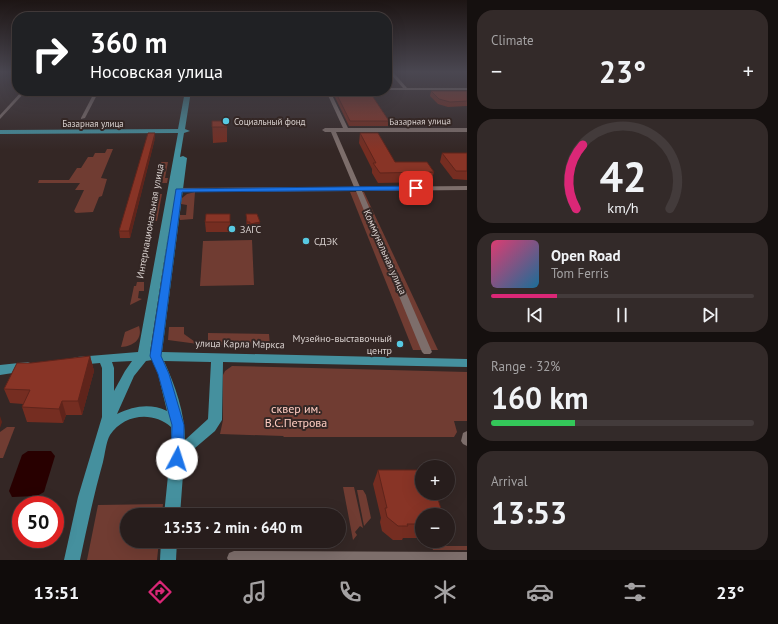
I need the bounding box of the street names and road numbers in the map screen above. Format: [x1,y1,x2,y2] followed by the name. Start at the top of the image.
[389,115,451,127] street label: Базарная улица
[62,118,124,129] street label: Базарная улица
[133,163,167,279] street label: Интернациональная улица
[360,207,410,297] street label: Коммунальная улица
[195,337,285,351] street label: улица Карла Маркса

